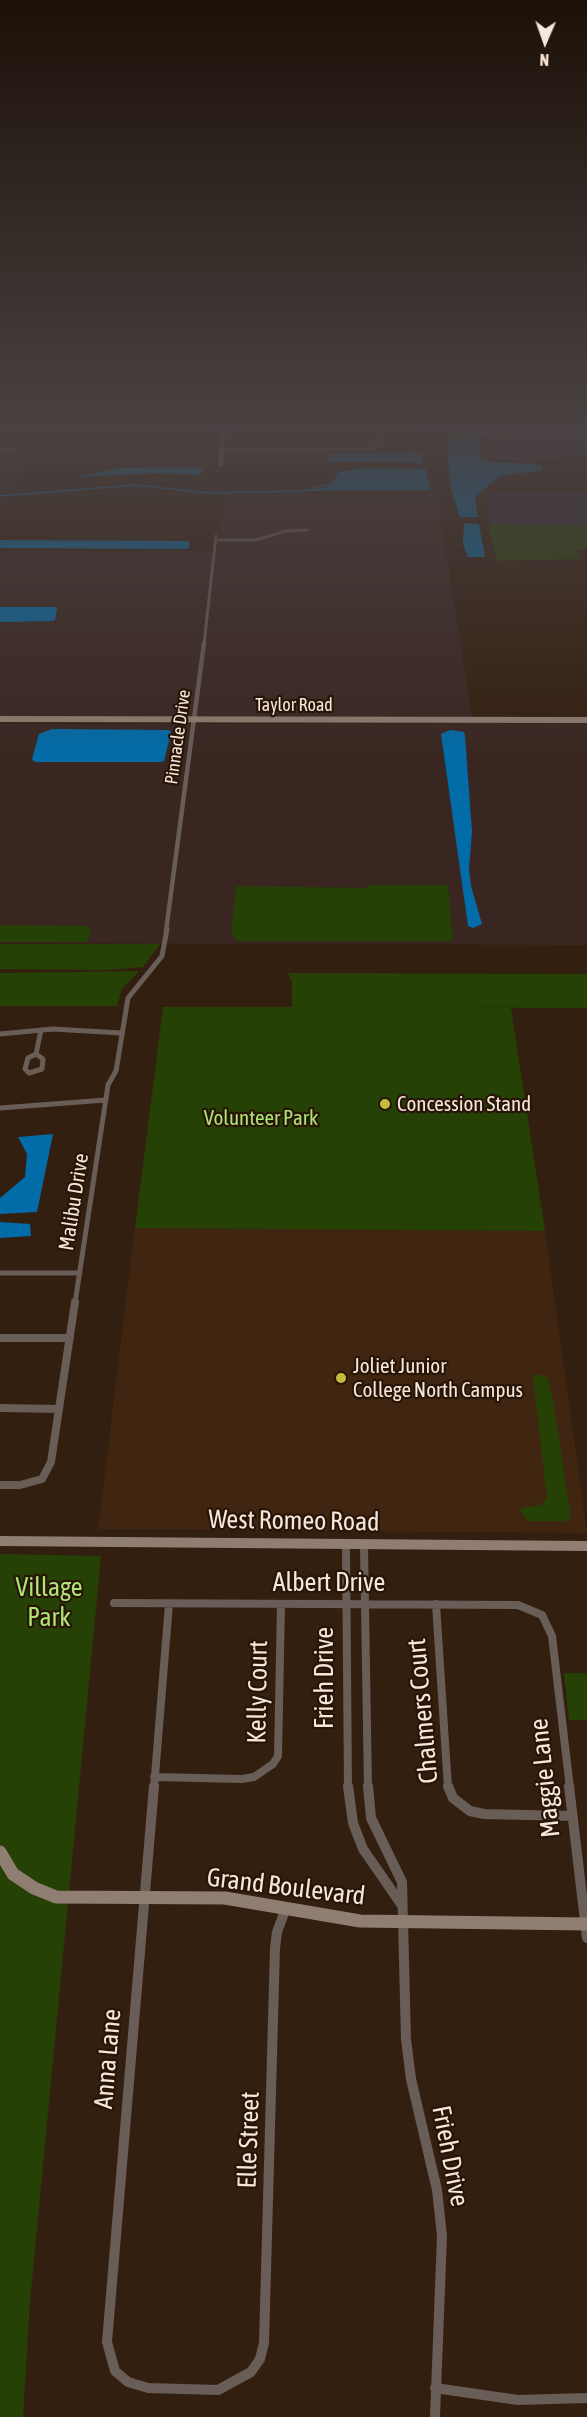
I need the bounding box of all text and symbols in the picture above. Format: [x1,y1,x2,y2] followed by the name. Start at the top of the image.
[515,12,575,72] north arrow
[539,51,549,69] text: N
[161,688,195,786] street label: Pinnacle Drive
[255,694,333,716] street label: Taylor Road
[397,1091,531,1117] place label: Concession Stand
[378,1097,392,1111] marker: Concession Stand
[204,1105,318,1131] park label: Volunteer Park
[54,1152,94,1252] street label: Malibu Drive
[353,1353,523,1403] place label: Joliet Junior College North Campus
[334,1371,348,1385] marker: Joliet Junior College North Campus
[208,1504,380,1538] street label: West Romeo Road
[273,1567,385,1599] street label: Albert Drive
[15,1572,83,1634] park label: Village Park
[309,1627,341,1729] street label: Frieh Drive
[401,1637,445,1785] street label: Chalmers Court
[242,1640,274,1744] street label: Kelly Court
[523,1717,567,1839] street label: Maggie Lane
[205,1862,367,1912] street label: Grand Boulevard
[88,2008,128,2110] street label: Anna Lane
[232,2091,266,2189] street label: Elle Street
[425,2103,475,2209] street label: Frieh Drive

